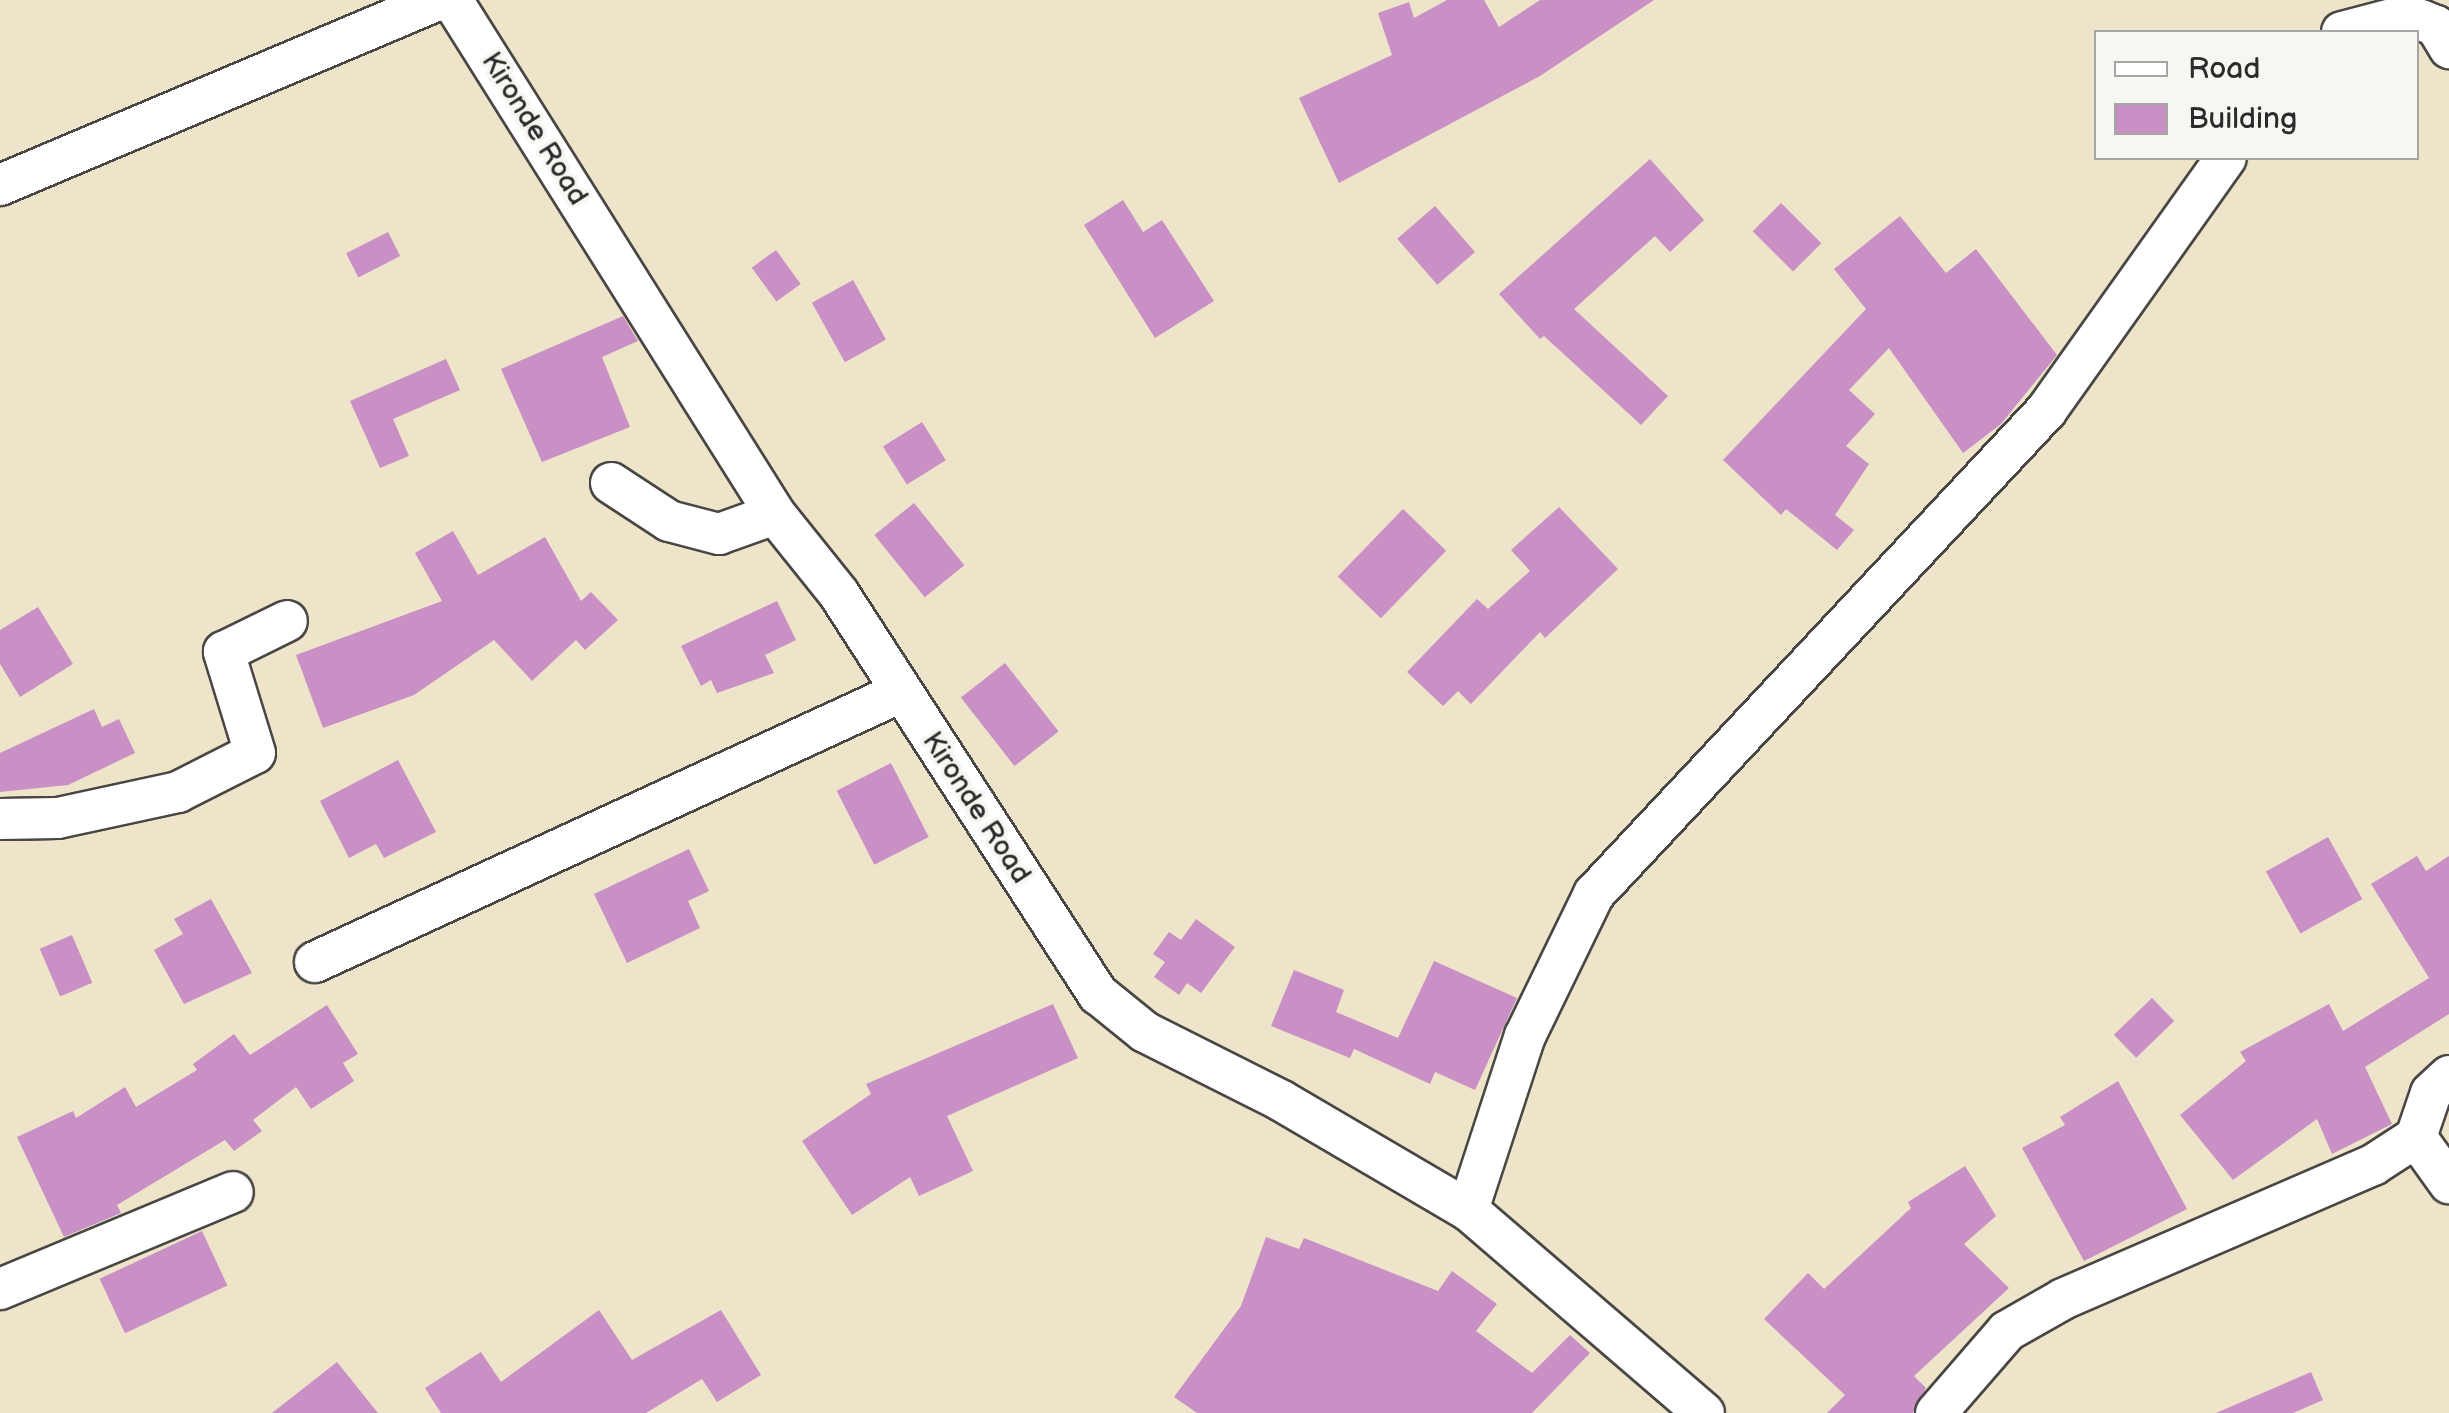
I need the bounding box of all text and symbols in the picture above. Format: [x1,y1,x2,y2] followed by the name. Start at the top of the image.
[2094,30,2419,160] legend
[474,46,594,212] street label: Kironde Road
[2188,51,2261,87] text: Road
[2188,101,2297,137] text: Building
[915,726,1037,890] street label: Kironde Road

